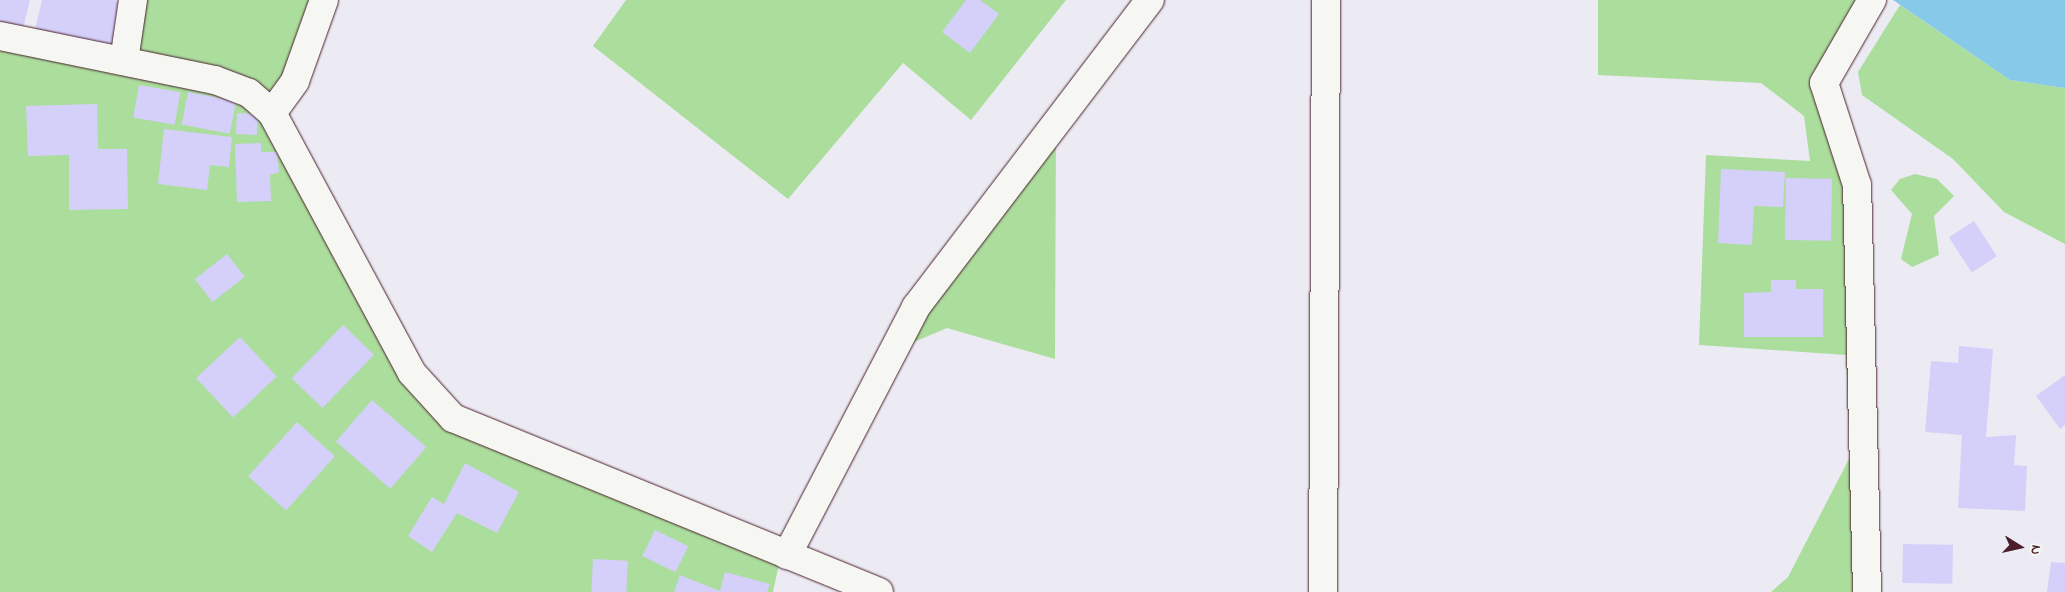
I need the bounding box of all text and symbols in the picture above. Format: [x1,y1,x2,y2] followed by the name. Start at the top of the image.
[1995,522,2045,572] north arrow
[2024,543,2046,556] text: N

